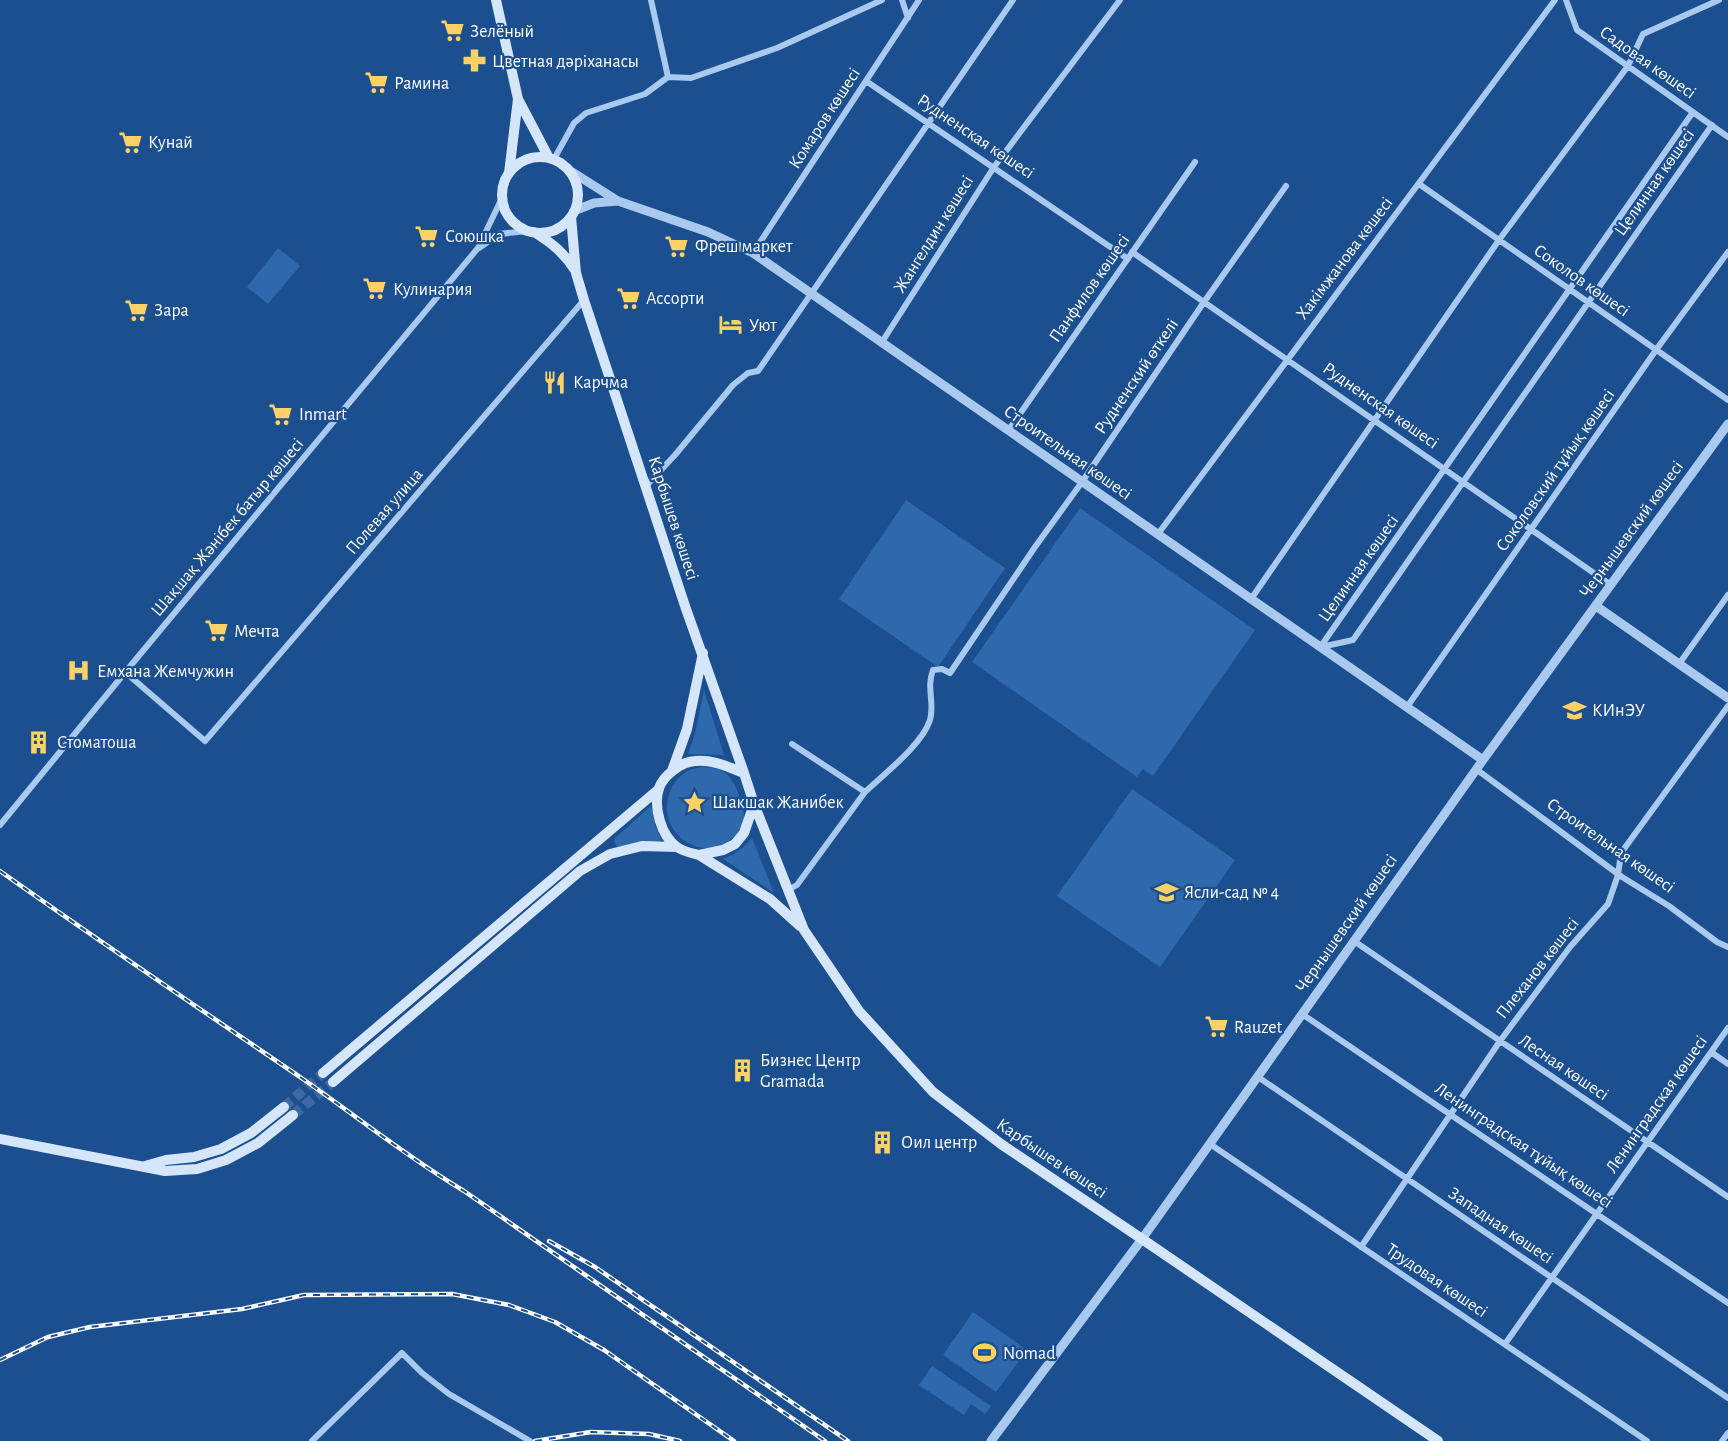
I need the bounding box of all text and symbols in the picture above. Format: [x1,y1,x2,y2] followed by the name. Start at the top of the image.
[439,18,465,44] supermarket icon: Зелёный
[470,23,534,41] place label: Зелёный
[1596,23,1699,103] street label: Садовая көшесі
[461,48,487,74] pharmacy icon: Цветная дәріханасы
[492,53,639,71] place label: Цветная дәріханасы
[786,65,864,172] street label: Комаров көшесі
[363,70,389,96] supermarket icon: Рамина
[394,75,449,93] place label: Рамина
[914,91,1037,183] street label: Рудненская көшесі
[1611,126,1698,239] street label: Целинная көшесі
[117,129,143,155] supermarket icon: Кунай
[148,134,193,152] place label: Кунай
[891,173,977,296] street label: Жангелдин көшесі
[1293,194,1397,323] street label: Хакімжанова көшесі
[414,223,440,249] supermarket icon: Союшка
[445,228,504,246] place label: Союшка
[1046,231,1134,346] street label: Панфилов көшесі
[664,233,690,259] supermarket icon: Фреш маркет
[695,238,793,256] place label: Фреш маркет
[1530,241,1633,320] street label: Соколов көшесі
[362,276,388,302] supermarket icon: Кулинария
[393,281,472,299] place label: Кулинария
[615,285,641,311] supermarket icon: Ассорти
[646,290,705,308] place label: Ассорти
[123,297,149,323] supermarket icon: Зара
[154,302,189,320] place label: Зара
[718,312,744,338] hotel icon: Уют
[1092,316,1182,437] street label: Рудненский өткелі
[749,317,777,335] place label: Уют
[1319,359,1442,452] street label: Рудненская көшесі
[542,369,568,395] restaurant icon: Карчма
[573,374,628,392] place label: Карчма
[1493,386,1619,555] street label: Соколовский тұйық көшесі
[268,401,294,427] supermarket icon: Inmart
[1000,402,1135,504] street label: Строительная көшесі
[299,406,347,424] place label: Inmart
[147,434,307,620] street label: Шақшақ Жәнібек батыр көшесі
[645,454,702,582] street label: Карбышев көшесі
[1576,458,1687,601] street label: Чернышевский көшесі
[343,465,427,558] street label: Полевая улица
[1315,512,1402,625] street label: Целинная көшесі
[203,618,229,644] supermarket icon: Мечта
[234,623,279,641] place label: Мечта
[66,658,92,684] hospital icon: Емхана Жемчужин
[97,663,234,681] place label: Емхана Жемчужин
[1561,697,1587,723] school or university icon: КИнЭУ
[1592,702,1645,720] place label: КИнЭУ
[26,729,52,755] building icon: Стоматоша
[57,734,136,752] place label: Стоматоша
[681,789,707,815] place icon: Шакшак Жанибек
[712,793,844,812] place label: Шакшак Жанибек
[1543,795,1678,897] street label: Строительная көшесі
[1293,851,1401,996] street label: Чернышевский көшесі
[1153,879,1179,905] school or university icon: Ясли-сад № 4
[1184,884,1280,902] place label: Ясли-сад № 4
[1493,915,1583,1023] street label: Плеханов көшесі
[1203,1014,1229,1040] supermarket icon: Rauzet
[1234,1019,1283,1037] place label: Rauzet
[1515,1031,1612,1104] street label: Лесная көшесі
[1603,1033,1711,1177] street label: Ленинградская көшесі
[760,1052,861,1091] place label: Бизнес Центр Gramada
[729,1057,755,1083] building icon: Бизнес Центр Gramada
[1431,1080,1616,1212] street label: Ленинградская тұйық көшесі
[993,1114,1110,1202] street label: Карбышев көшесі
[870,1129,896,1155] building icon: Оил центр
[901,1134,977,1152] place label: Оил центр
[1445,1184,1556,1267] street label: Западная көшесі
[1382,1240,1490,1321] street label: Трудовая көшесі
[972,1340,998,1366] sports icon: Nomad
[1003,1345,1056,1363] place label: Nomad

